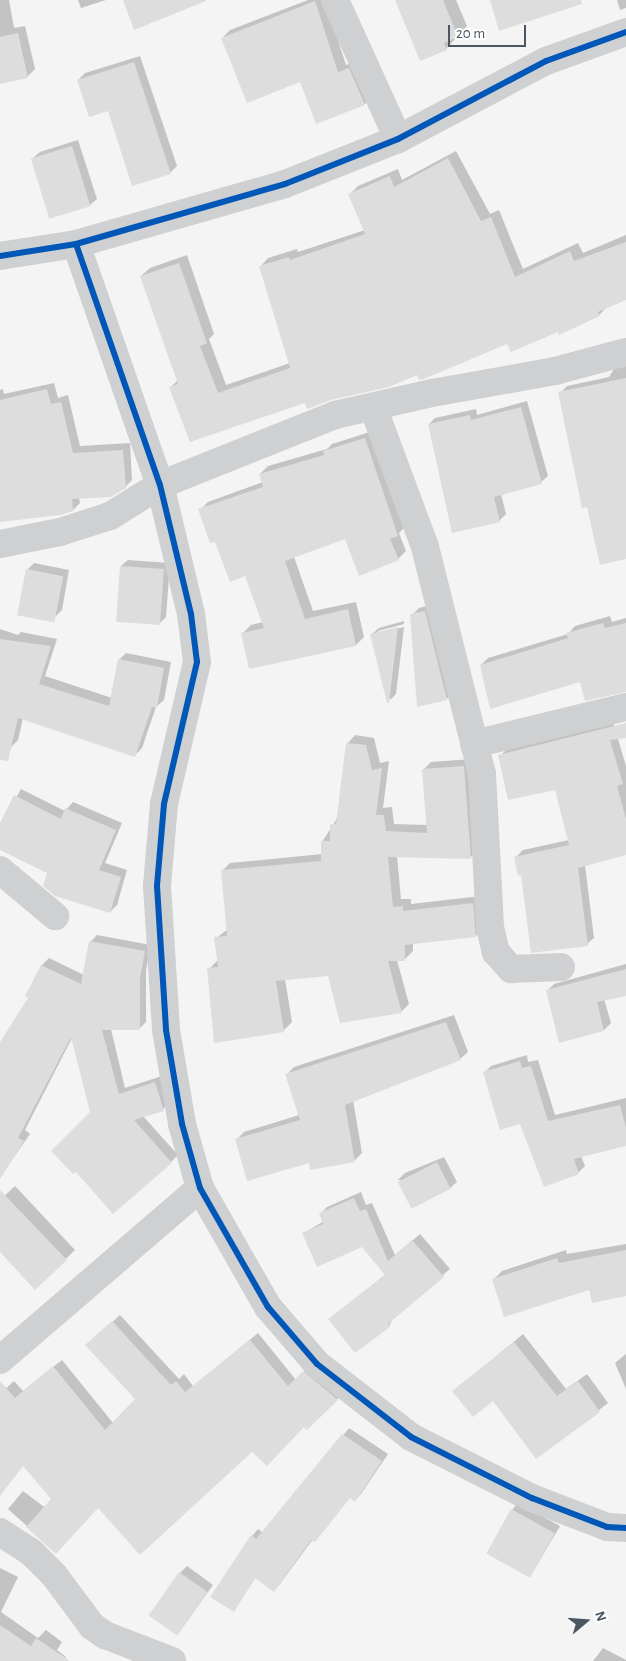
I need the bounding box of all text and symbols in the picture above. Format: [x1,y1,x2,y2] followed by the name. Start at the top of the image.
[451,15,528,47] scale bar
[456,26,485,41] text: 20 m
[561,1596,611,1646] north arrow
[592,1610,608,1623] text: N

